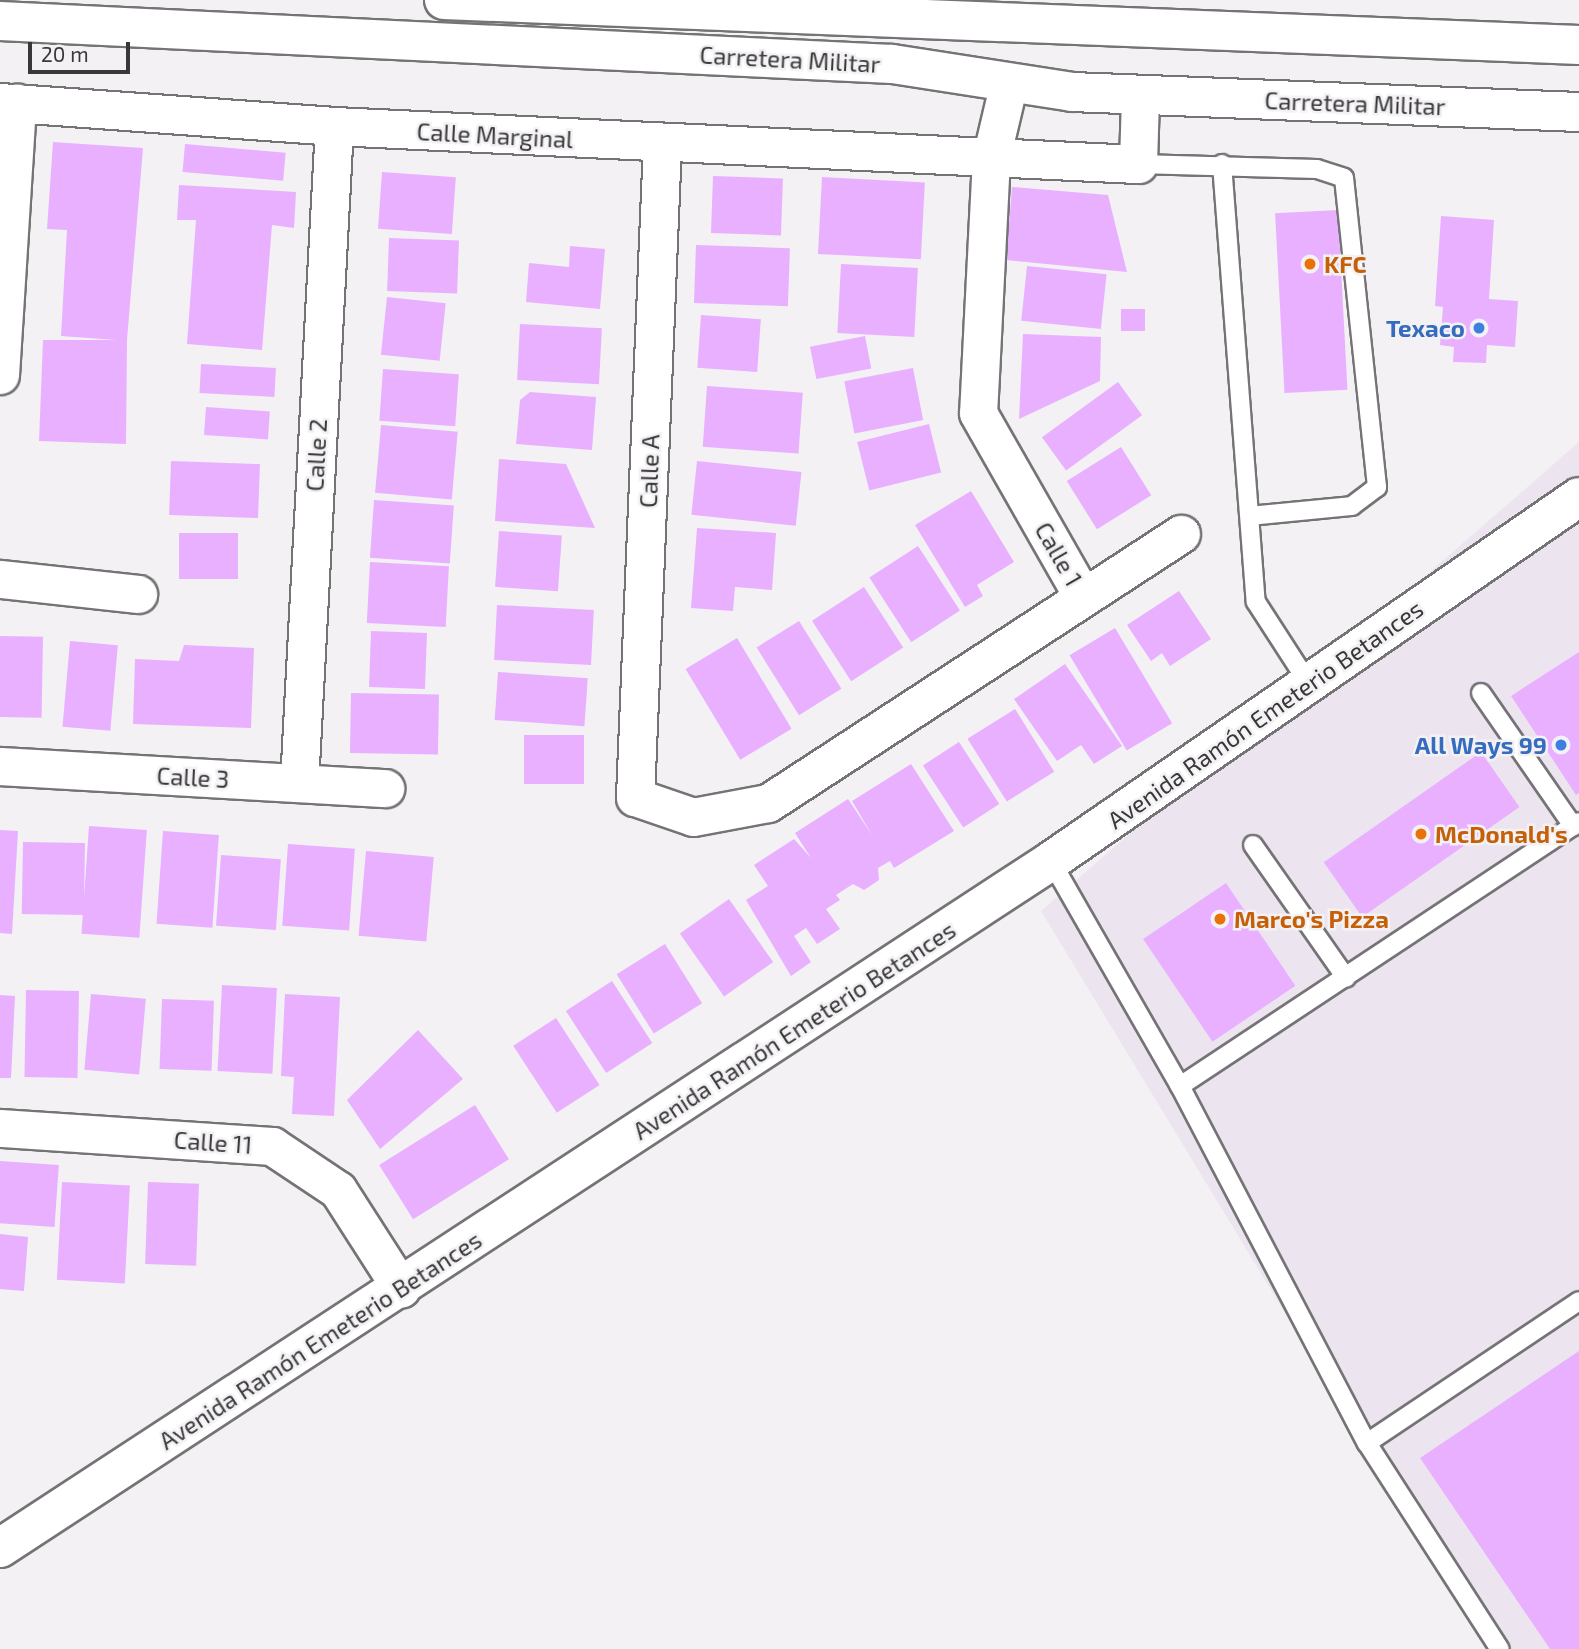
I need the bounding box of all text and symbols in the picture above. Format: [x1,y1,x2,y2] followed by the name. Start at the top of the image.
[32,28,133,72] scale bar
[699,40,881,78] street label: Carretera Militar
[41,41,89,66] text: 20 m
[1264,85,1446,121] street label: Carretera Militar
[416,117,574,153] street label: Calle Marginal
[1324,250,1367,278] place label: KFC
[1302,256,1318,272] marker: KFC
[1386,314,1465,342] place label: Texaco
[1471,320,1487,336] marker: Texaco
[300,418,332,492] street label: Calle 2
[633,433,665,509] street label: Calle A
[1029,517,1089,591] street label: Calle 1
[1102,594,1428,834] street label: Avenida Ramón Emeterio Betances
[1414,731,1547,759] place label: All Ways 99
[1553,737,1569,753] marker: All Ways 99
[156,761,230,793] street label: Calle 3
[1435,820,1568,848] place label: McDonald's
[1413,826,1429,842] marker: McDonald's
[1234,905,1389,933] place label: Marco's Pizza
[1212,911,1228,927] marker: Marco's Pizza
[627,915,961,1145] street label: Avenida Ramón Emeterio Betances
[173,1125,253,1159] street label: Calle 11
[153,1225,487,1455] street label: Avenida Ramón Emeterio Betances

